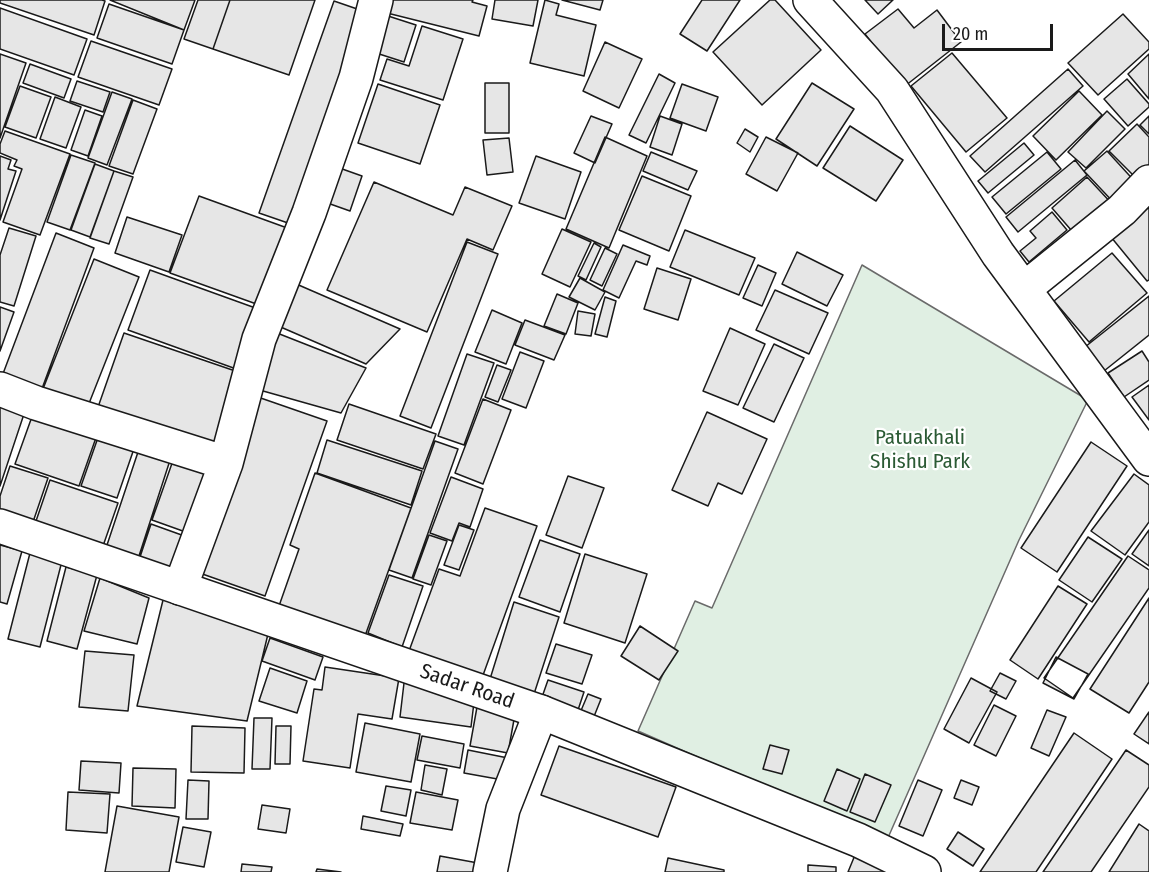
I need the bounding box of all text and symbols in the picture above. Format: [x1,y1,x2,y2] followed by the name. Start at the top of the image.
[945,12,1056,50] scale bar
[953,23,988,45] text: 20 m
[870,425,970,475] park label: Patuakhali Shishu Park
[417,659,517,715] street label: Sadar Road

